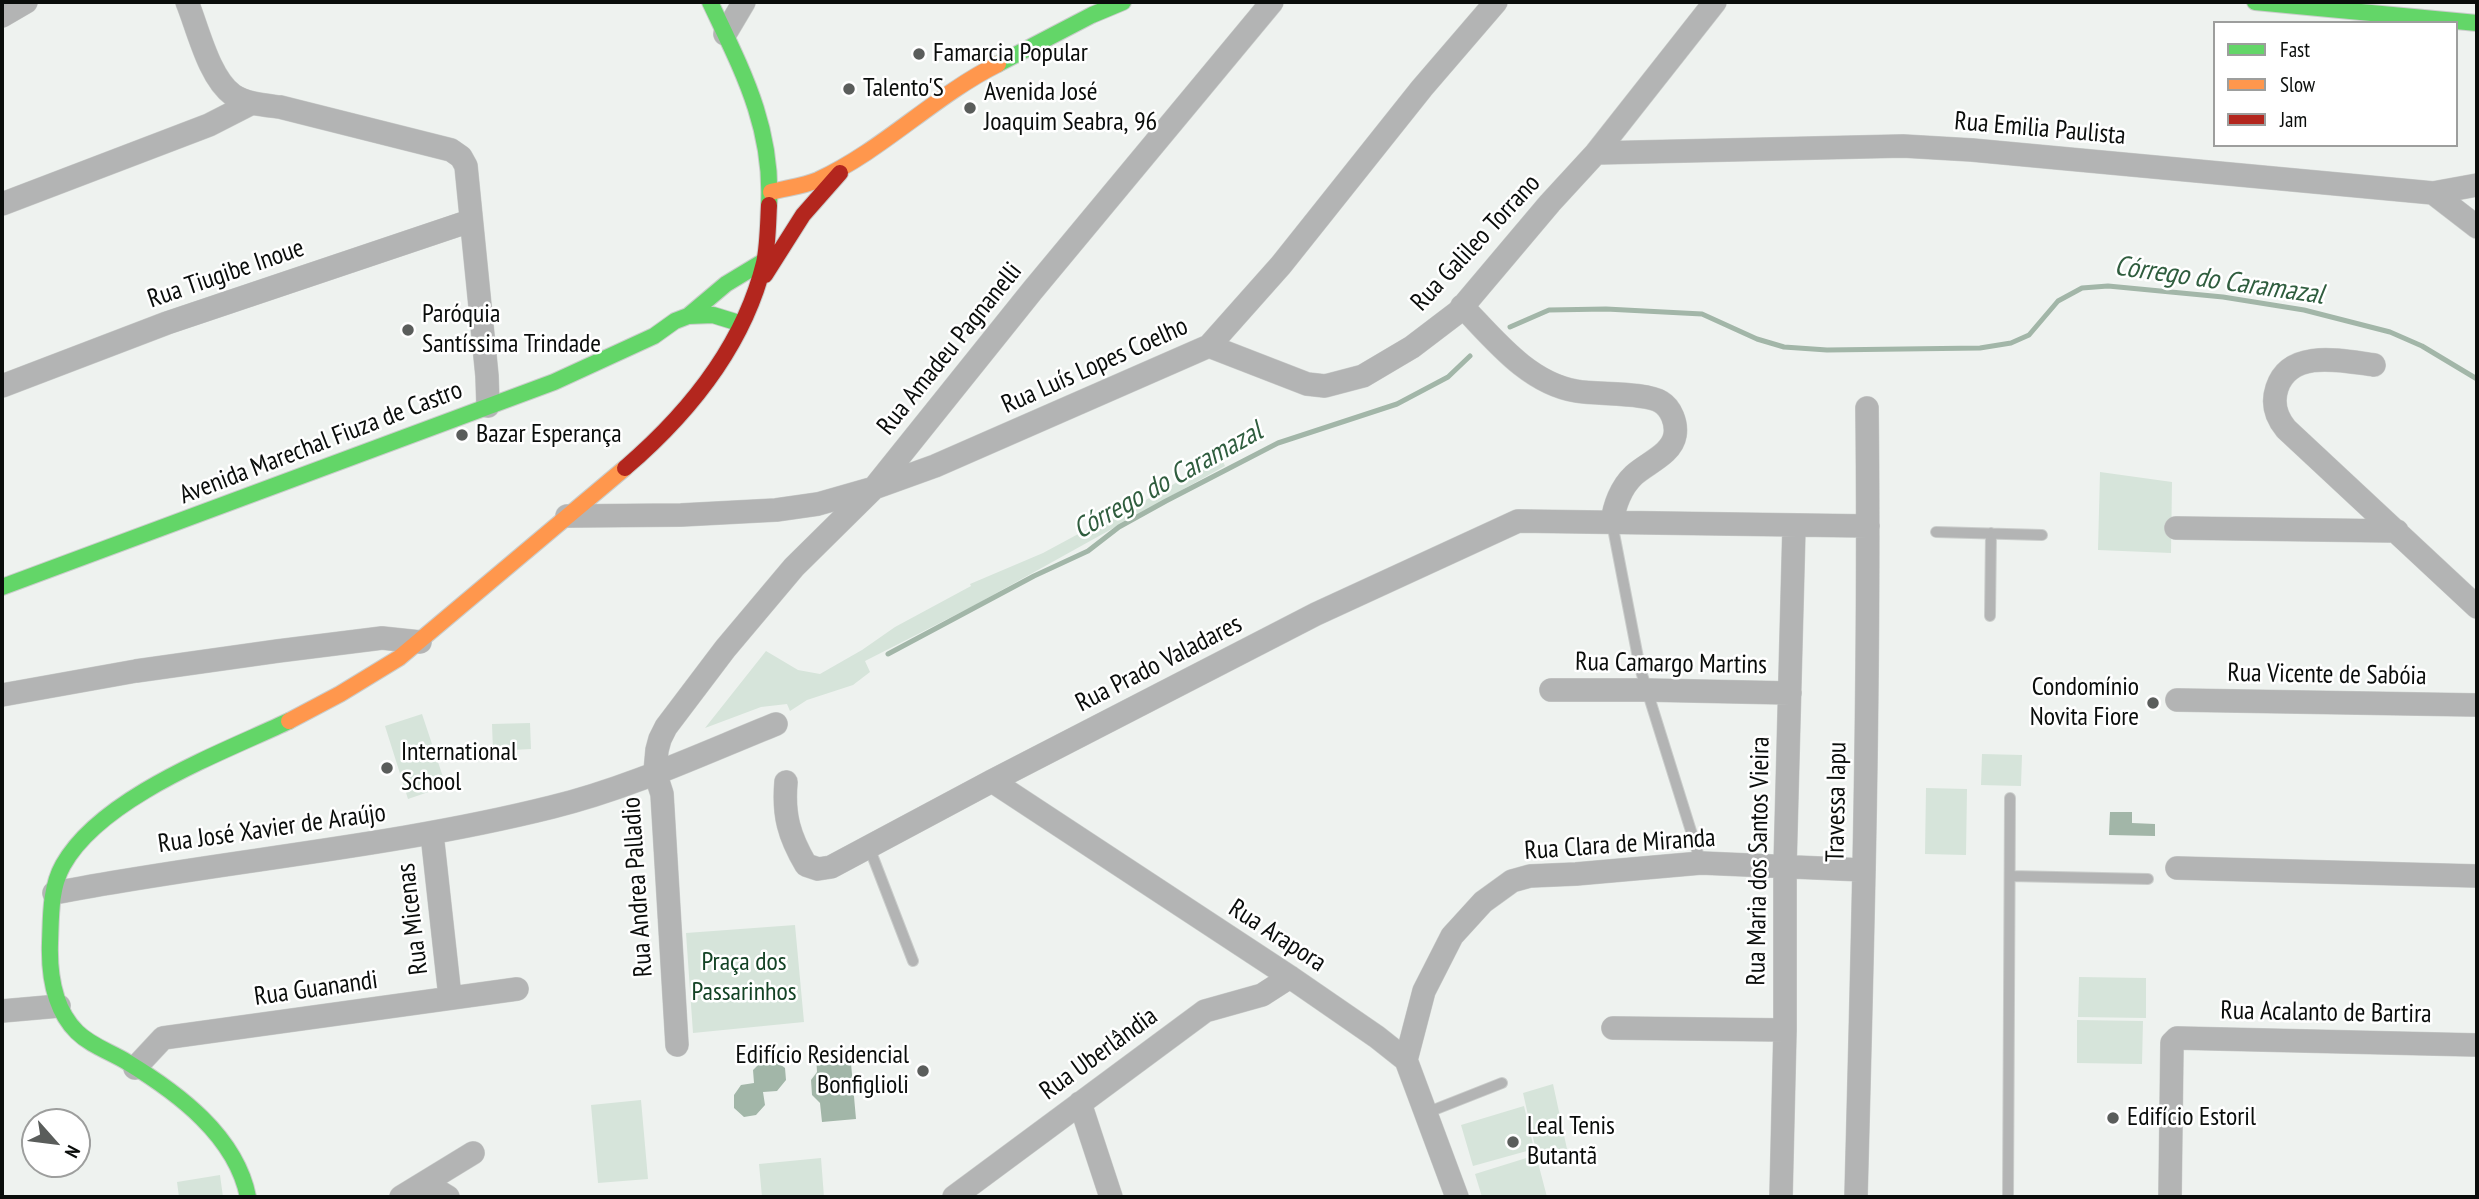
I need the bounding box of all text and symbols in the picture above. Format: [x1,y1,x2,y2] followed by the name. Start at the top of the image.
[2213,21,2458,147] legend
[2280,36,2310,63] text: Fast
[933,38,1088,70] place label: Famarcia Popular
[911,46,927,62] marker: Famarcia Popular
[2280,71,2315,98] text: Slow
[863,73,944,105] place label: Talento'S
[984,77,1157,138] place label: Avenida José Joaquim Seabra, 96
[841,81,857,97] marker: Talento'S
[962,100,978,116] marker: Avenida José Joaquim Seabra, 96
[1953,106,2127,152] street label: Rua Emilia Paulista
[2280,106,2307,133] text: Jam
[1405,168,1547,318] street label: Rua Galileo Torrano
[144,233,308,315] street label: Rua Tiugibe Inoue
[2112,250,2326,312] water label: Córrego do Caramazal
[871,257,1029,441] street label: Rua Amadeu Pagnanelli
[422,299,601,360] place label: Paróquia Santíssima Trindade
[997,311,1193,421] street label: Rua Luís Lopes Coelho
[400,322,416,338] marker: Paróquia Santíssima Trindade
[175,375,467,511] street label: Avenida Marechal Fiuza de Castro
[1068,415,1268,547] water label: Córrego do Caramazal
[476,419,622,451] place label: Bazar Esperança
[454,427,470,443] marker: Bazar Esperança
[1071,609,1247,719] street label: Rua Prado Valadares
[1575,647,1767,681] street label: Rua Camargo Martins
[2227,658,2427,692] street label: Rua Vicente de Sabóia
[2030,672,2139,734] place label: Condomínio Novita Fiore
[2145,695,2161,711] marker: Condomínio Novita Fiore
[1741,736,1777,986] street label: Rua Maria dos Santos Vieira
[401,737,517,798] place label: International School
[1820,742,1854,862] street label: Travessa Iapu
[379,760,395,776] marker: International School
[616,796,660,978] street label: Rua Andrea Palladio
[156,798,388,860] street label: Rua José Xavier de Araújo
[1523,823,1717,867] street label: Rua Clara de Miranda
[391,861,435,977] street label: Rua Micenas
[1223,893,1331,979] street label: Rua Arapora
[691,947,797,1009] park label: Praça dos Passarinhos
[252,965,380,1013] street label: Rua Guanandi
[2220,996,2432,1030] street label: Rua Acalanto de Bartira
[1034,1001,1164,1107] street label: Rua Uberlândia
[736,1040,909,1102] place label: Edifício Residencial Bonfiglioli
[915,1063,931,1079] marker: Edifício Residencial Bonfiglioli
[2127,1102,2256,1134] place label: Edifício Estoril
[21,1108,91,1178] north arrow
[2105,1110,2121,1126] marker: Edifício Estoril
[1527,1111,1615,1172] place label: Leal Tenis Butantã
[1505,1134,1521,1150] marker: Leal Tenis Butantã
[60,1142,86,1162] text: N

